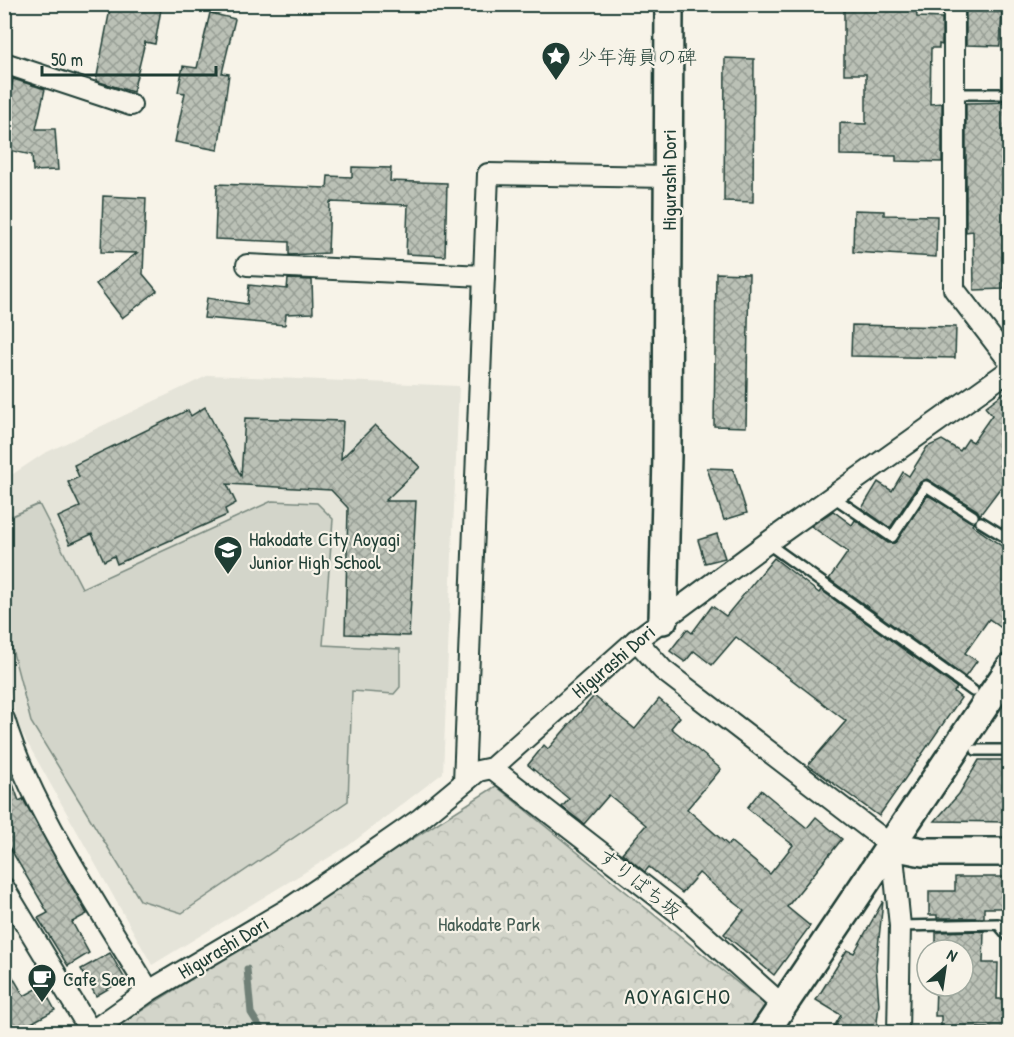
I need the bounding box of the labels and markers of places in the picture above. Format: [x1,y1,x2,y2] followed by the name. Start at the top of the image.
[540,40,572,82] place icon: 少年海員の碑
[577,43,697,70] place label: 少年海員の碑
[249,525,401,575] place label: Hakodate City Aoyagi Junior High School
[212,534,244,576] school or university icon: Hakodate City Aoyagi Junior High School
[26,962,58,1004] cafe icon: Cafe Soen
[63,965,136,992] place label: Cafe Soen

